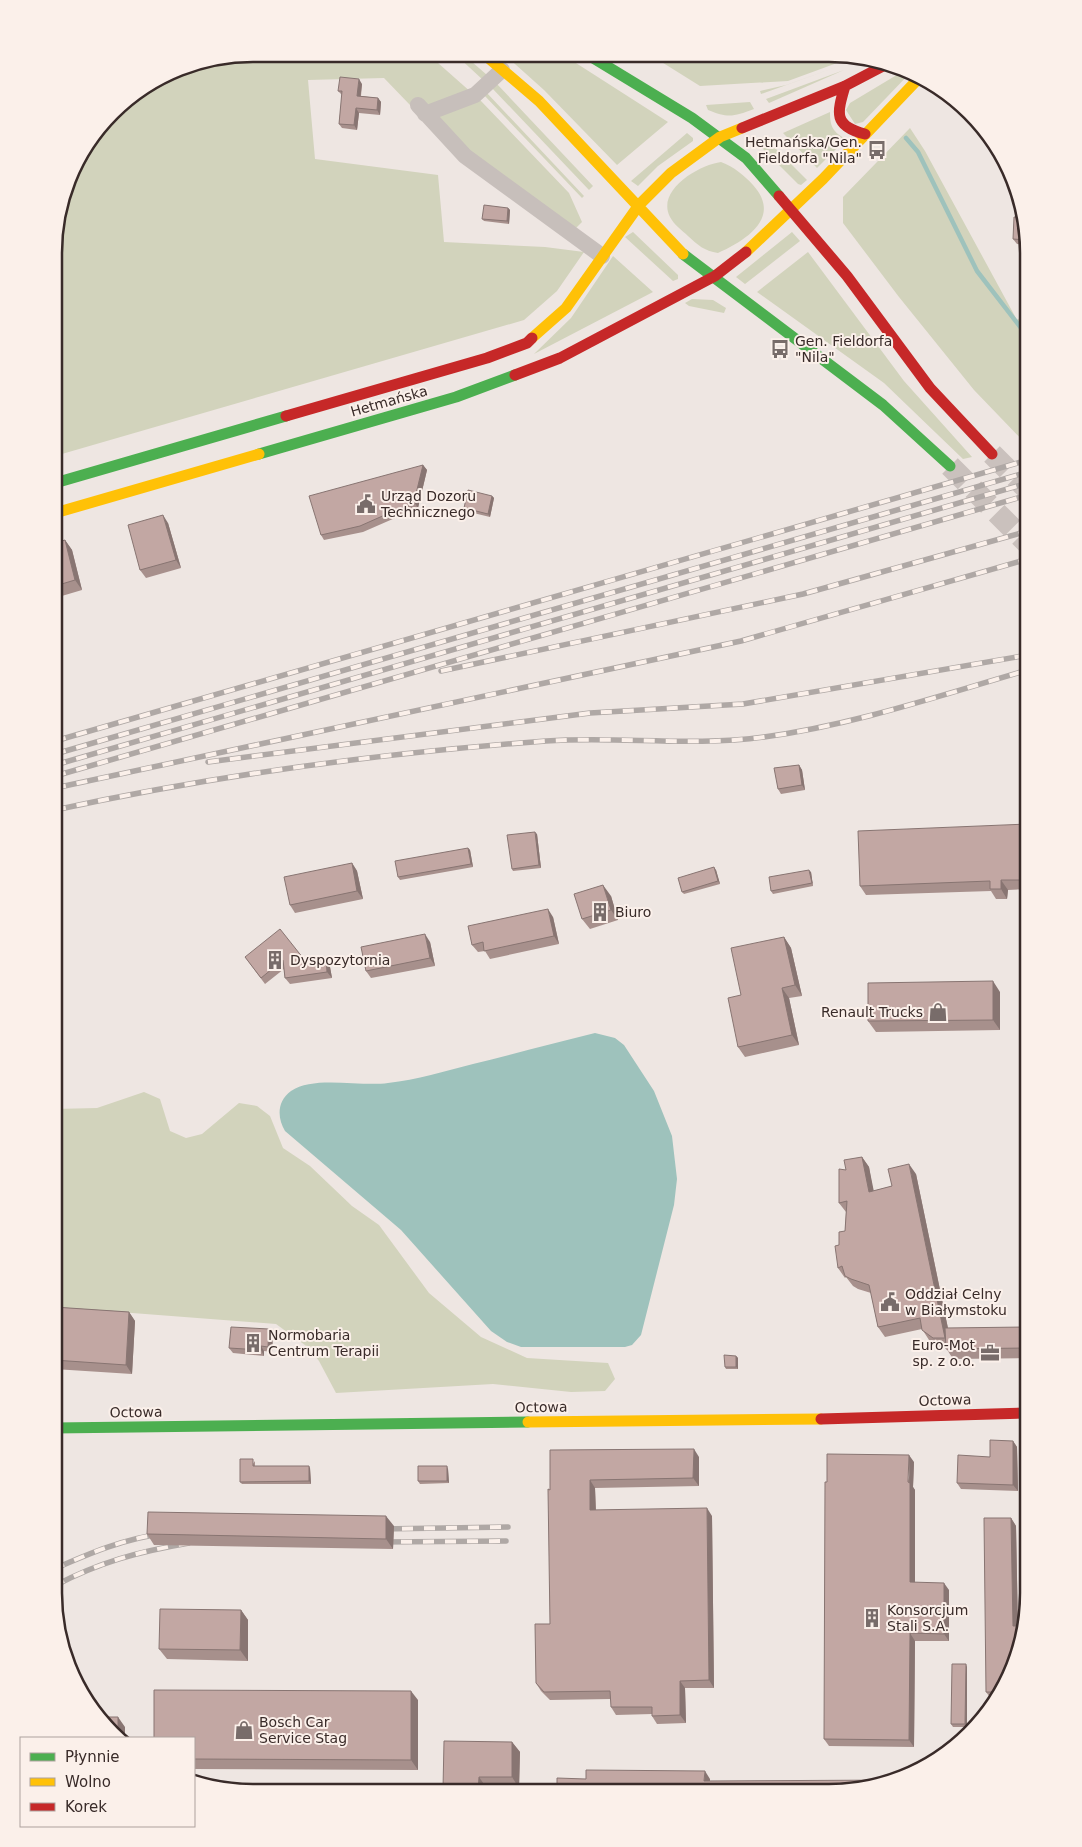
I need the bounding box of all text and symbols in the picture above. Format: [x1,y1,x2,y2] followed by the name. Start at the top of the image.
[745,134,862,166] place label: Hetmańska/Gen. Fieldorfa "Nila"
[866,139,888,161] bus stop icon: Hetmańska/Gen. Fieldorfa "Nila"
[795,333,892,365] place label: Gen. Fieldorfa "Nila"
[769,338,791,360] bus stop icon: Gen. Fieldorfa "Nila"
[349,382,429,420] street label: Hetmańska
[380,488,476,520] place label: Urząd Dozoru Technicznego
[355,493,377,515] public building icon: Urząd Dozoru Technicznego
[589,901,611,923] building icon: Biuro
[615,904,651,920] place label: Biuro
[264,949,286,971] building icon: Dyspozytornia
[290,952,390,968] place label: Dyspozytornia
[927,1001,949,1023] shop icon: Renault Trucks
[821,1004,923,1020] place label: Renault Trucks
[905,1286,1007,1318] place label: Oddział Celny w Białymstoku
[879,1291,901,1313] public building icon: Oddział Celny w Białymstoku
[268,1327,379,1359] place label: Normobaria Centrum Terapii
[242,1332,264,1354] building icon: Normobaria Centrum Terapii
[912,1337,976,1369] place label: Euro-Mot sp. z o.o.
[979,1342,1001,1364] office icon: Euro-Mot sp. z o.o.
[918,1391,972,1409] street label: Octowa
[514,1399,568,1415] street label: Octowa
[109,1404,163,1420] street label: Octowa
[887,1602,968,1634] place label: Konsorcjum Stali S.A.
[861,1607,883,1629] building icon: Konsorcjum Stali S.A.
[259,1714,347,1746] place label: Bosch Car Service Stag
[233,1719,255,1741] shop icon: Bosch Car Service Stag
[20,1737,195,1827] legend
[65,1748,120,1766] text: Płynnie
[65,1773,111,1791] text: Wolno
[65,1798,107,1816] text: Korek

